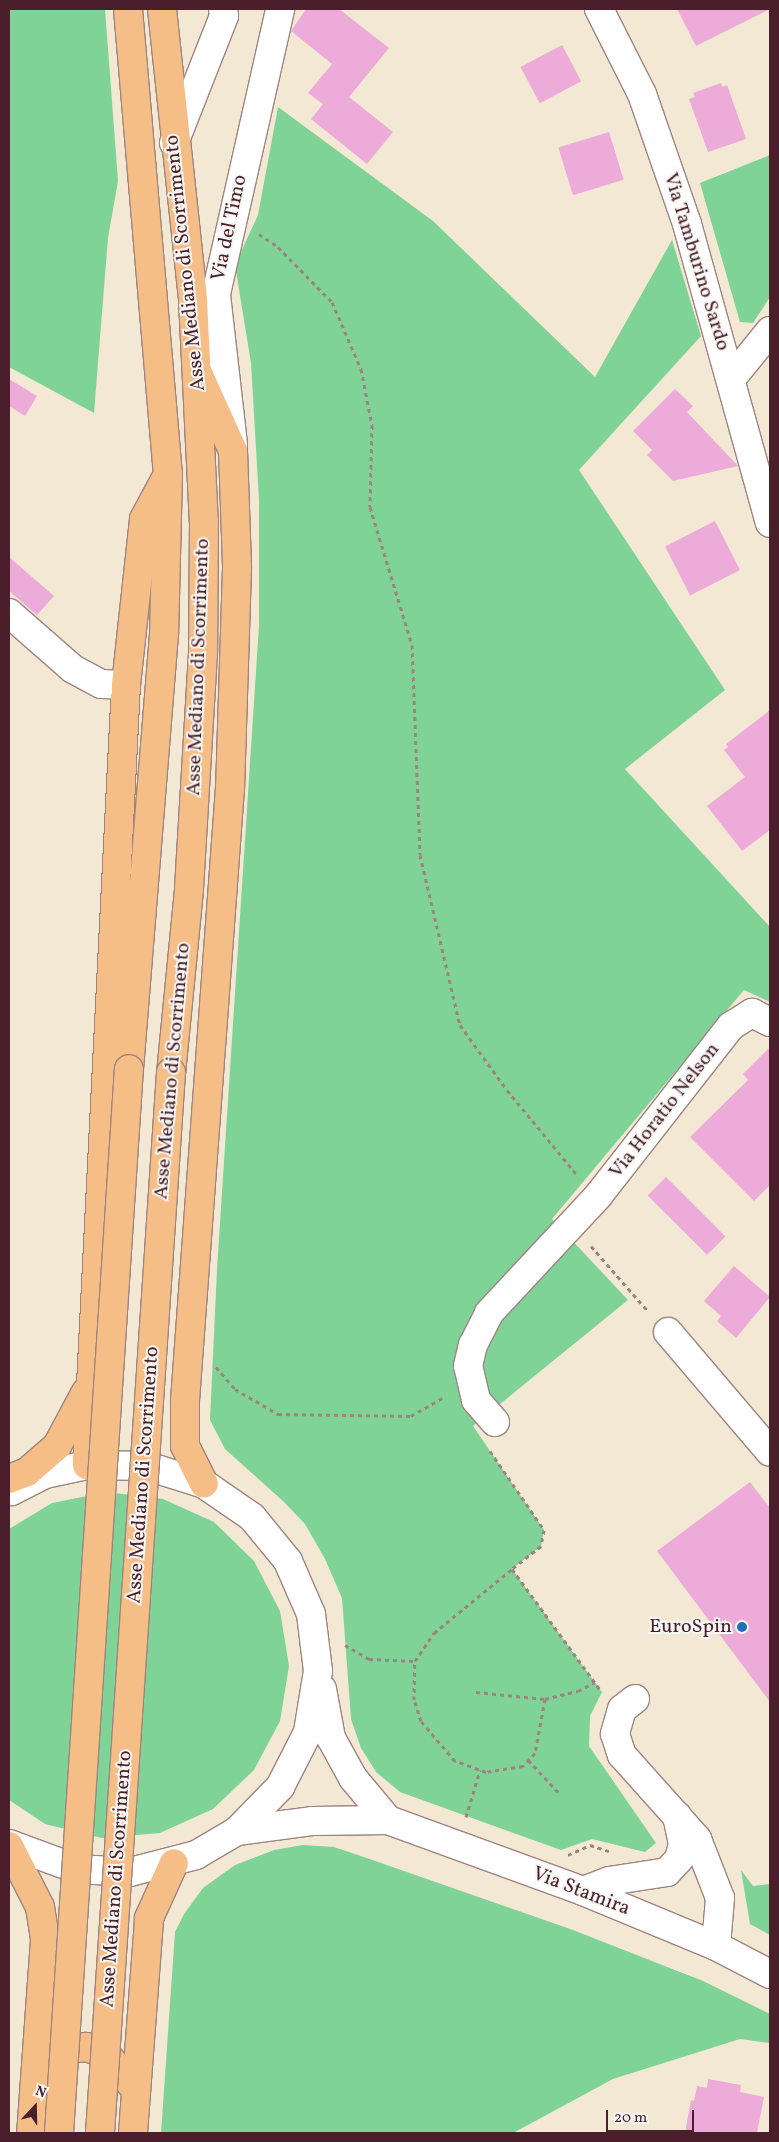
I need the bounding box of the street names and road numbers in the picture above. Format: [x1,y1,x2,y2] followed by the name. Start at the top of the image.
[161,134,211,392] street label: Asse Mediano di Scorrimento
[657,170,735,354] street label: Via Tamburino Sardo
[207,172,253,284] street label: Via del Timo
[183,538,215,796] street label: Asse Mediano di Scorrimento
[150,942,196,1200] street label: Asse Mediano di Scorrimento
[605,1038,725,1184] street label: Via Horatio Nelson
[123,1346,165,1604] street label: Asse Mediano di Scorrimento
[96,1750,138,2008] street label: Asse Mediano di Scorrimento
[529,1862,633,1922] street label: Via Stamira

